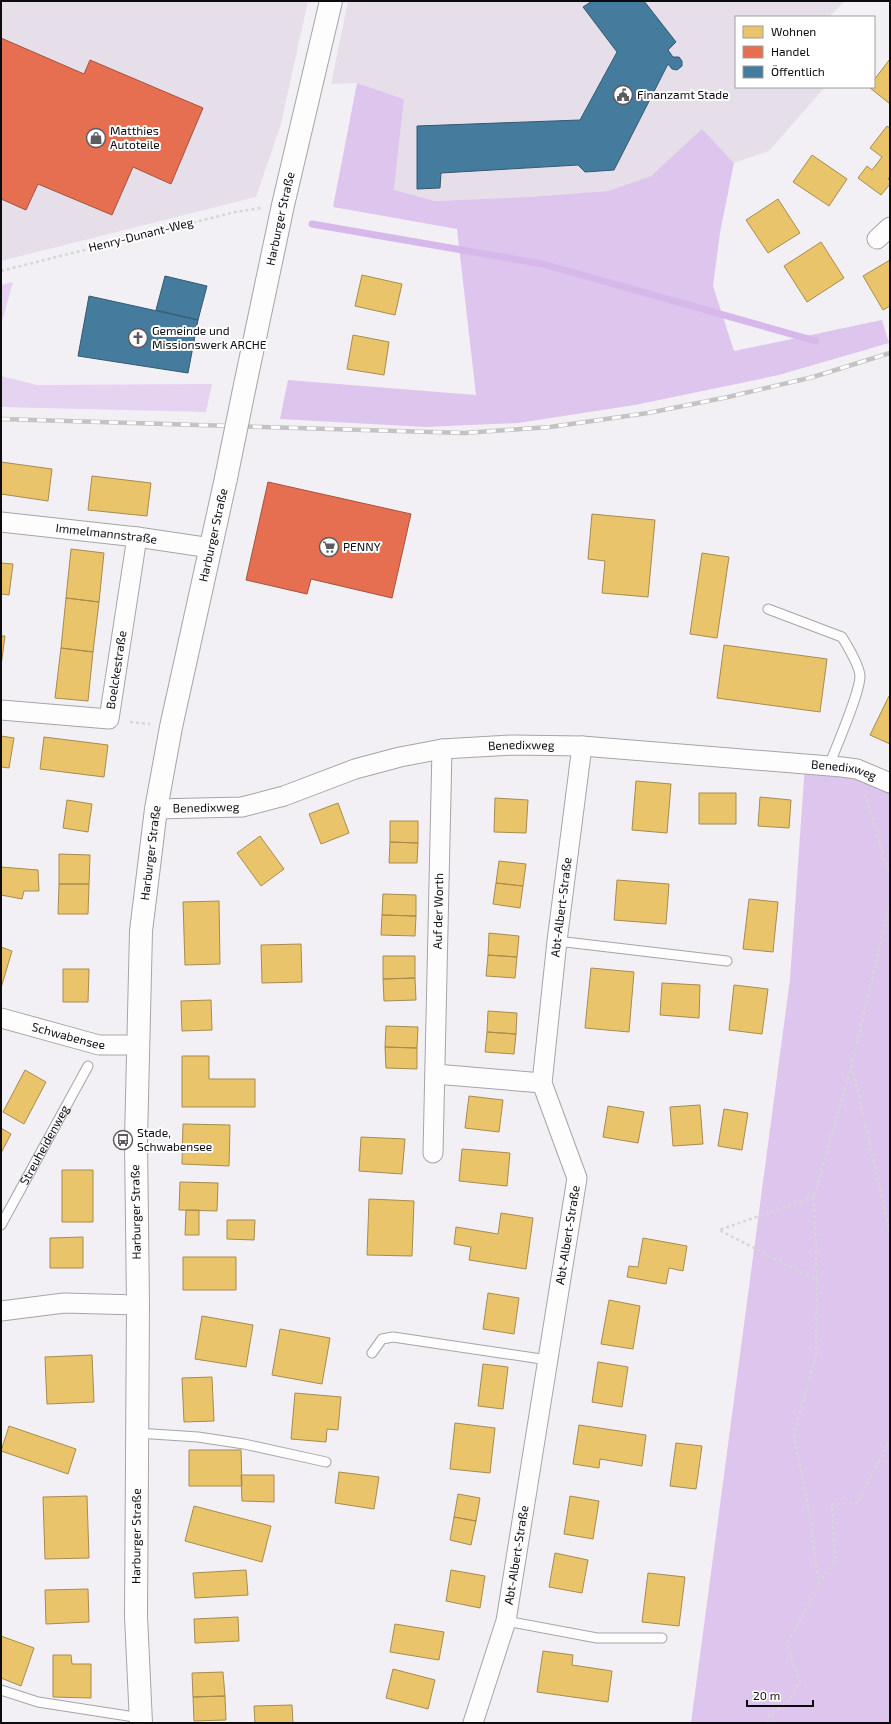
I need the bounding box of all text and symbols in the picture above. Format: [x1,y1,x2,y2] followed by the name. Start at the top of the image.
[735,16,875,88] legend
[771,24,816,38] text: Wohnen
[771,44,810,58] text: Handel
[771,64,825,78] text: Öffentlich
[612,84,634,106] public building icon: Finanzamt Stade
[637,87,729,101] place label: Finanzamt Stade
[110,123,160,151] place label: Matthies Autoteile
[85,127,107,149] shop icon: Matthies Autoteile
[262,170,297,267] street label: Harburger Straße
[87,214,195,254] street label: Henry-Dunant-Weg
[152,323,267,351] place label: Gemeinde und Missionswerk ARCHE
[127,327,149,349] church icon: Gemeinde und Missionswerk ARCHE
[195,487,230,583] street label: Harburger Straße
[55,520,158,546] street label: Immelmannstraße
[318,536,340,558] supermarket icon: PENNY
[343,539,381,553] place label: PENNY
[103,630,129,710] street label: Boelckestraße
[487,737,555,752] street label: Benedixweg
[811,757,879,783] street label: Benedixweg
[173,799,240,815] street label: Benedixweg
[137,804,163,901] street label: Harburger Straße
[547,856,574,958] street label: Abt-Albert-Straße
[430,873,445,949] street label: Auf der Worth
[31,1019,105,1051] street label: Schwabensee
[16,1102,71,1187] street label: Streuheidenweg
[137,1125,212,1153] place label: Stade, Schwabensee
[112,1129,134,1151] bus stop icon: Stade, Schwabensee
[127,1164,143,1260] street label: Harburger Straße
[552,1184,582,1286] street label: Abt-Albert-Straße
[128,1488,143,1584] street label: Harburger Straße
[501,1504,530,1606] street label: Abt-Albert-Straße
[747,1682,813,1708] scale bar
[753,1688,780,1702] text: 20 m

